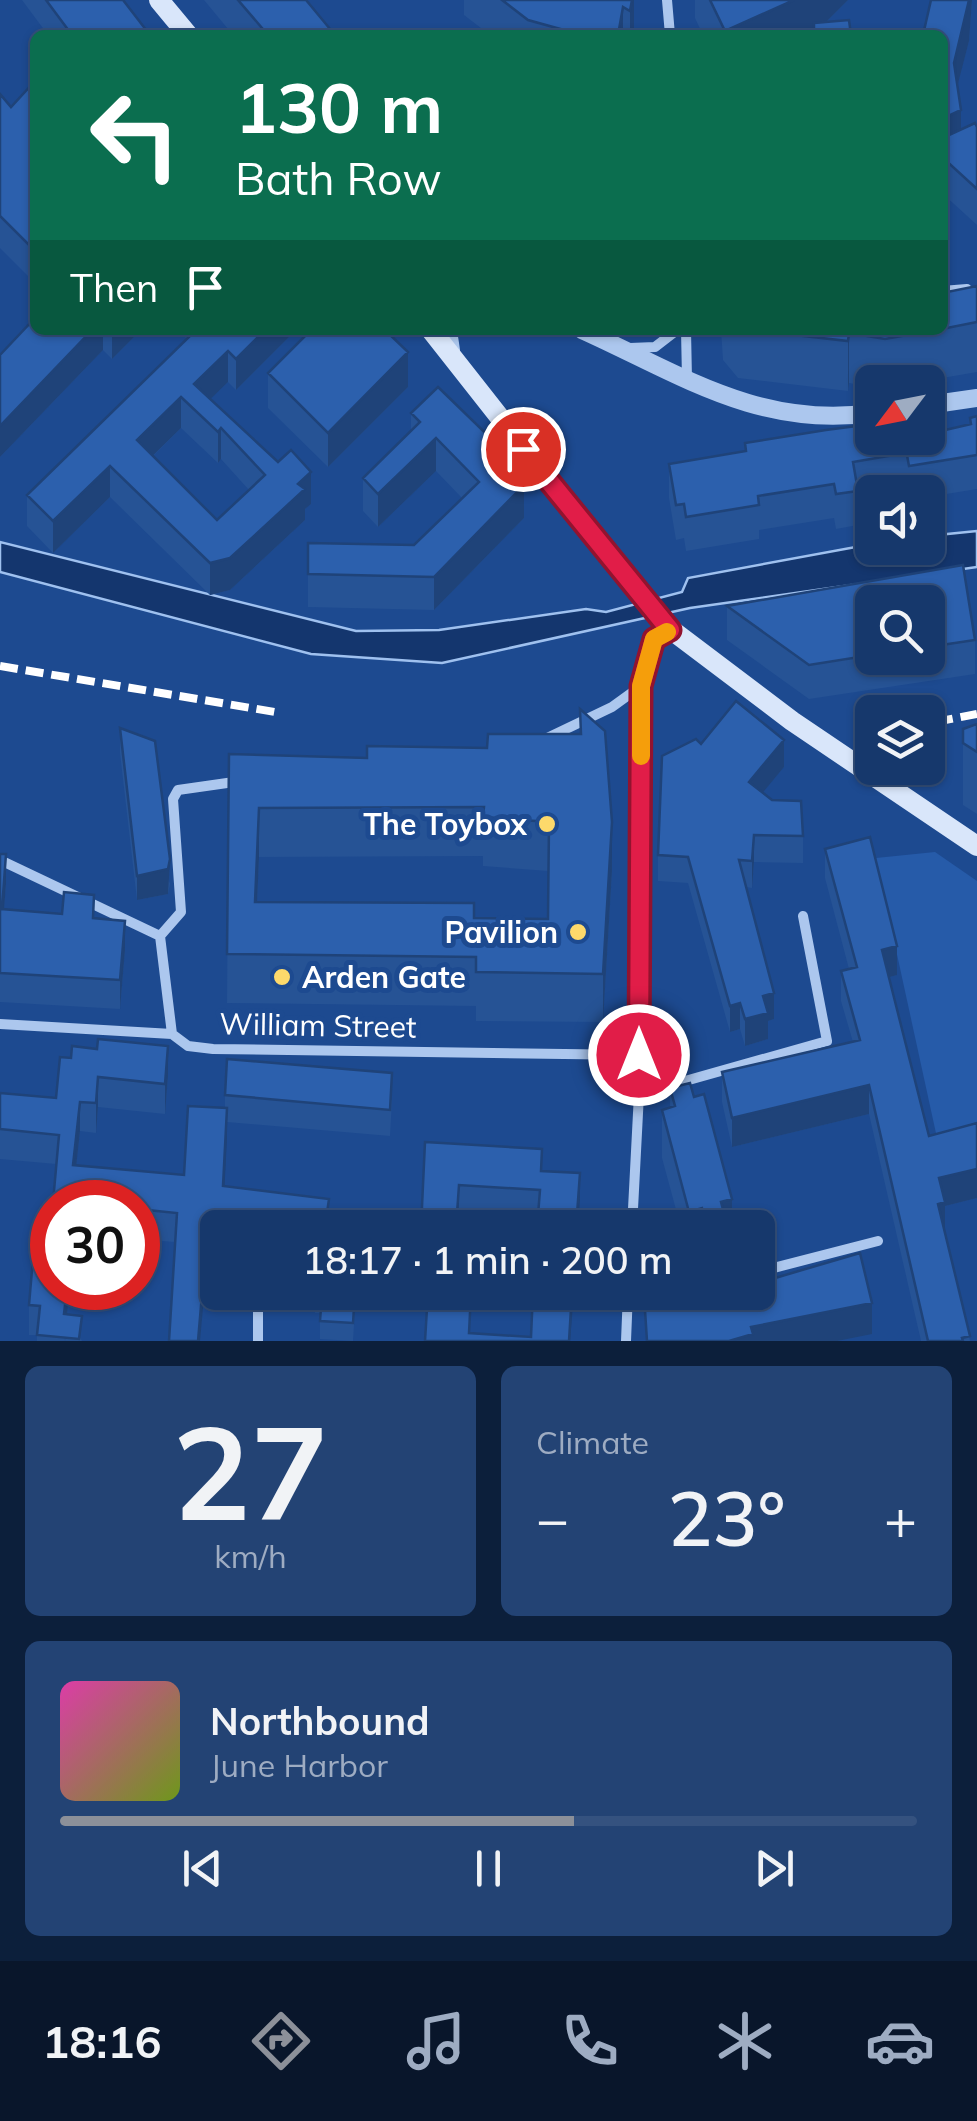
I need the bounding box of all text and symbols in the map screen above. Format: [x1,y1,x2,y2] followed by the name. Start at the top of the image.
[235,63,443,151] text: 130 m
[70,70,200,200] icon: left
[235,150,442,206] text: Bath Row
[178,260,233,315] icon: arrive
[70,264,158,312] text: Then
[855,365,945,455] north arrow
[855,365,945,785] map controls
[481,407,566,492] pin
[496,422,551,477] icon: arrive
[855,475,945,565] button: sound
[855,585,945,675] button: search
[855,695,945,785] button: layers
[363,805,528,843] place label: The Toybox
[536,813,558,835] marker: The Toybox
[445,913,558,951] place label: Pavilion
[567,921,589,943] marker: Pavilion
[302,958,466,996] place label: Arden Gate
[271,966,293,988] marker: Arden Gate
[587,1003,691,1107] position arrow
[219,1004,417,1046] street label: William Street
[30,1180,160,1310] speed limit sign: 30
[302,1236,673,1284] text: 18:17 · 1 min · 200 m
[172,1389,329,1553] text: 27
[536,1422,649,1462] text: Climate
[667,1471,786,1565] text: 23°
[536,1484,569,1553] text: −
[884,1484,917,1553] text: +
[214,1536,287,1576] text: km/h
[210,1697,430,1745] text: Northbound
[210,1745,388,1785] text: June Harbor
[175,1841,230,1896] icon: previous
[461,1841,516,1896] icon: pause
[747,1841,802,1896] icon: next
[246,2006,316,2076] icon: directions
[401,2006,471,2076] icon: music
[555,2006,625,2076] icon: phone
[710,2006,780,2076] icon: climate
[865,2006,935,2076] icon: car
[42,2013,161,2069] text: 18:16

